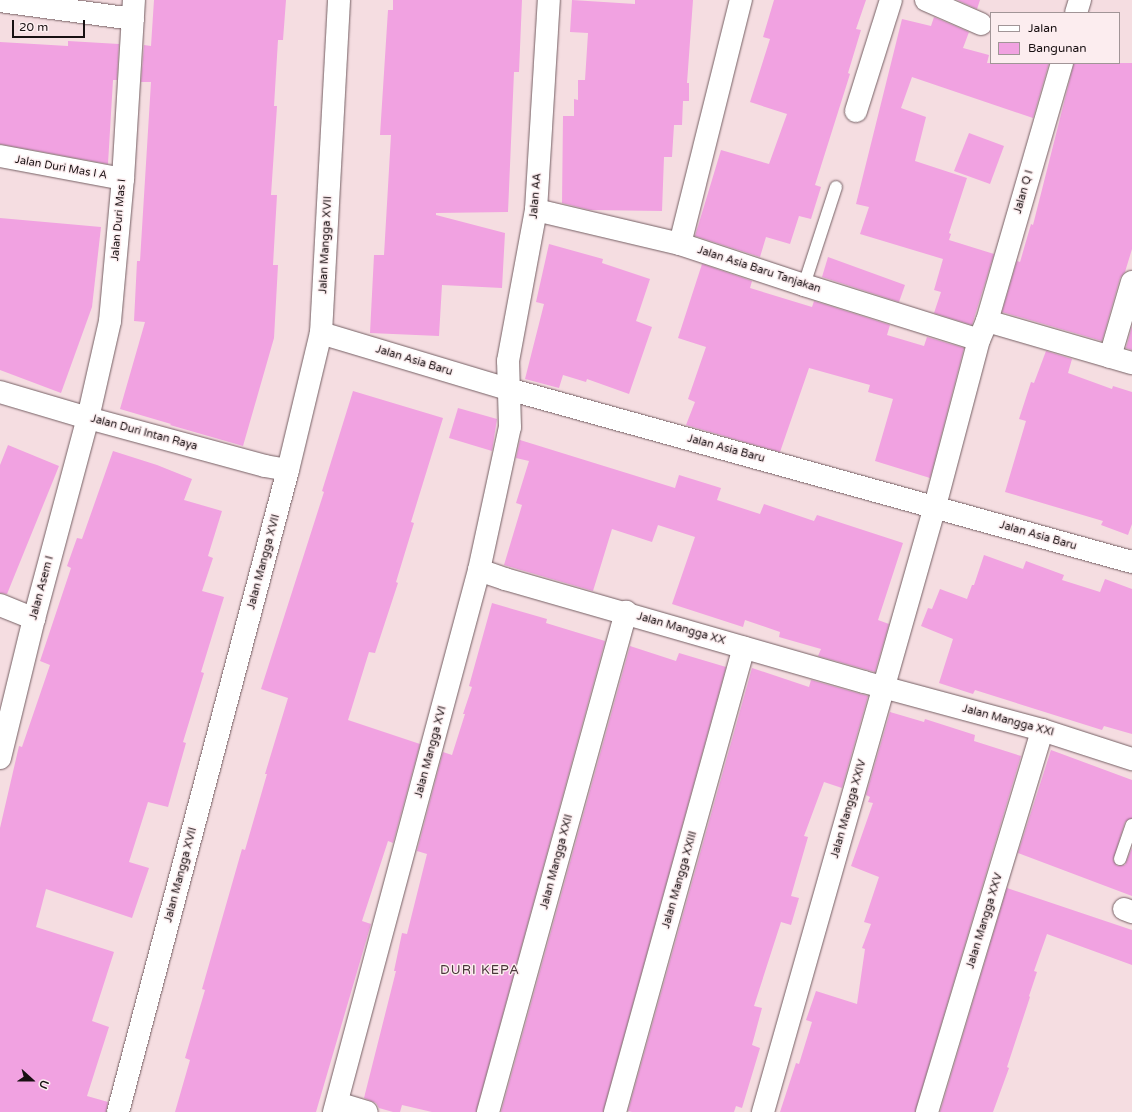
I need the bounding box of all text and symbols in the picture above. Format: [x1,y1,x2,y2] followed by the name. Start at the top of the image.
[14,12,87,38] scale bar
[990,12,1120,64] legend
[19,20,48,34] text: 20 m
[1028,21,1057,35] text: Jalan
[1028,41,1087,55] text: Bangunan
[14,153,108,183] street label: Jalan Duri Mas I A
[1011,169,1037,215] street label: Jalan Q I
[527,173,545,219] street label: Jalan AA
[109,178,129,262] street label: Jalan Duri Mas I
[317,196,335,294] street label: Jalan Mangga XVII
[696,244,822,296] street label: Jalan Asia Baru Tanjakan
[374,343,454,379] street label: Jalan Asia Baru
[89,412,199,454] street label: Jalan Duri Intan Raya
[686,432,766,466] street label: Jalan Asia Baru
[245,513,283,611] street label: Jalan Mangga XVII
[998,519,1078,553] street label: Jalan Asia Baru
[27,555,57,621] street label: Jalan Asem I
[635,610,727,648] street label: Jalan Mangga XX
[961,702,1055,740] street label: Jalan Mangga XXI
[412,705,450,799] street label: Jalan Mangga XVI
[829,758,869,860] street label: Jalan Mangga XXIV
[538,813,576,911] street label: Jalan Mangga XXII
[162,826,200,924] street label: Jalan Mangga XVII
[660,830,700,930] street label: Jalan Mangga XXIII
[964,872,1006,970] street label: Jalan Mangga XXV
[440,962,520,978] district label: DURI KEPA
[12,1060,52,1100] north arrow
[36,1078,51,1091] text: U

